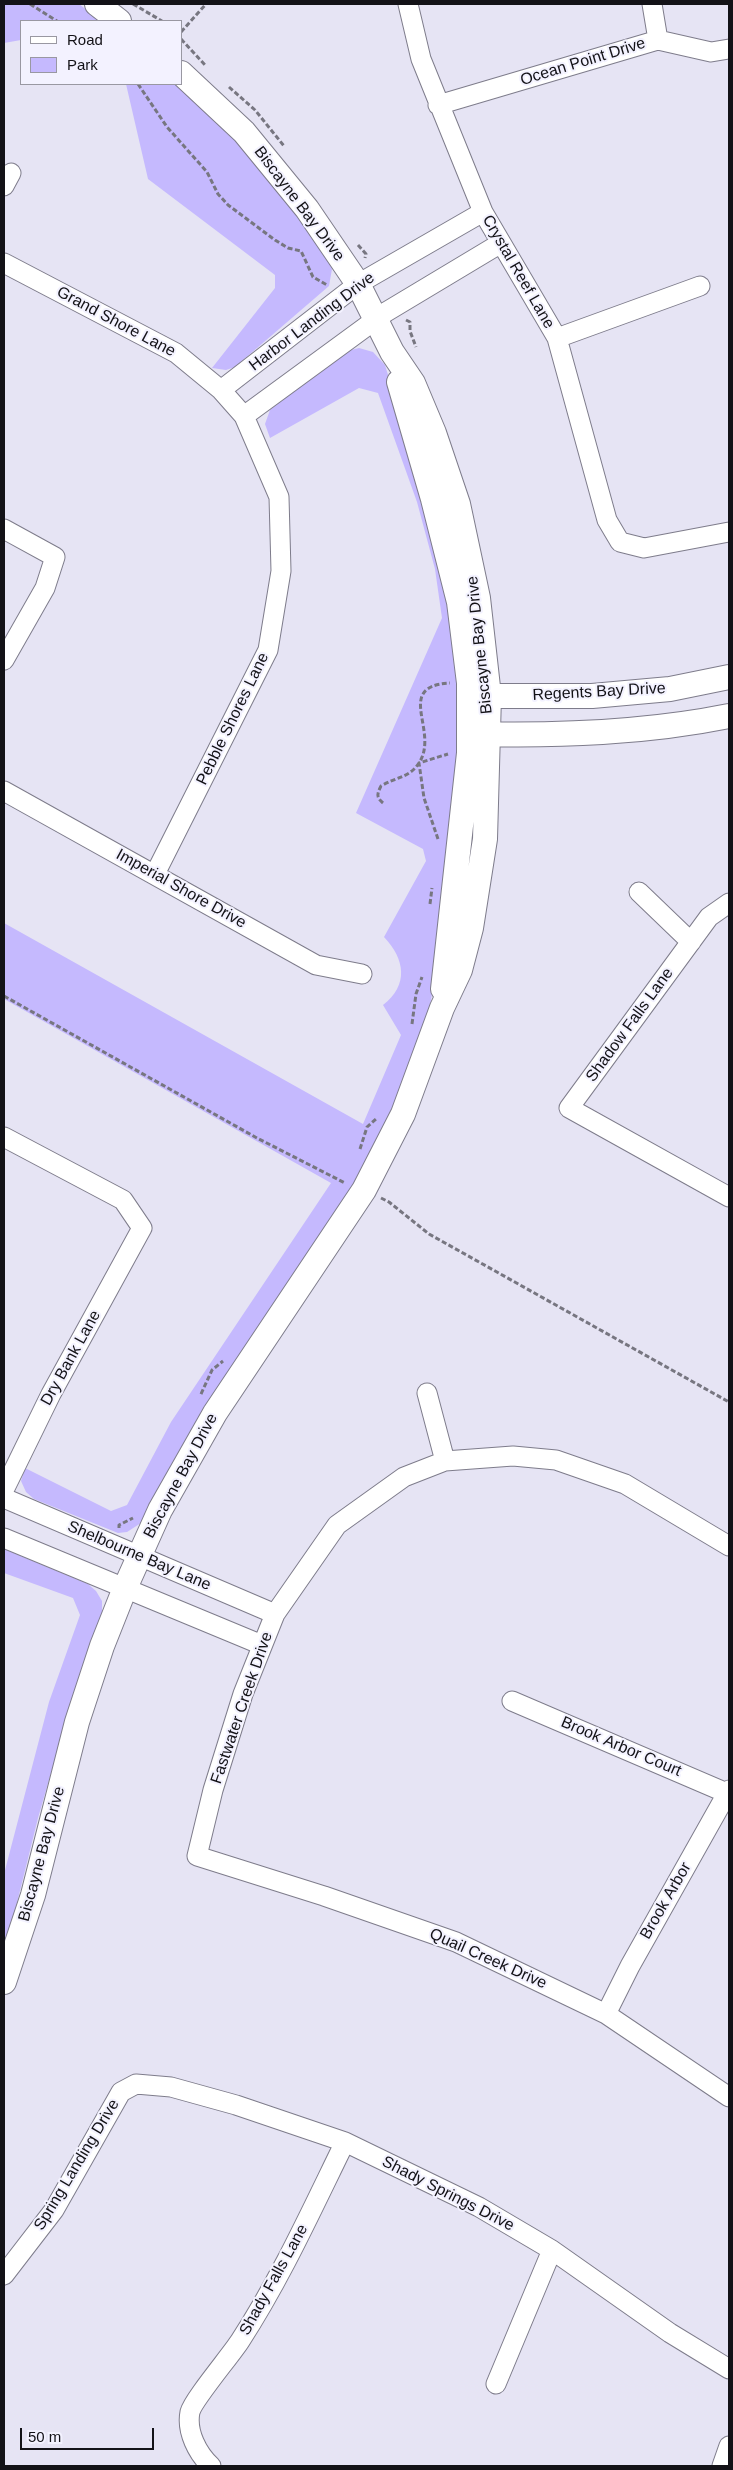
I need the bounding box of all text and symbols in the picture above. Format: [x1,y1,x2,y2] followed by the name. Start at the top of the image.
[20,20,182,85] legend
[67,31,103,48] text: Road
[518,34,648,90] street label: Ocean Point Drive
[67,56,98,73] text: Park
[250,143,348,265] street label: Biscayne Bay Drive
[478,212,558,332] street label: Crystal Reef Lane
[245,269,379,375] street label: Harbor Landing Drive
[53,283,179,361] street label: Grand Shore Lane
[463,575,497,715] street label: Biscayne Bay Drive
[193,650,273,788] street label: Pebble Shores Lane
[532,679,666,705] street label: Regents Bay Drive
[113,845,249,933] street label: Imperial Shore Drive
[582,964,678,1086] street label: Shadow Falls Lane
[37,1307,105,1409] street label: Dry Bank Lane
[140,1410,222,1542] street label: Biscayne Bay Drive
[64,1517,214,1595] street label: Shelbourne Bay Lane
[207,1630,277,1786] street label: Fastwater Creek Drive
[558,1713,684,1781] street label: Brook Arbor Court
[15,1785,69,1923] street label: Biscayne Bay Drive
[636,1859,696,1943] street label: Brook Arbor
[426,1925,550,1993] street label: Quail Creek Drive
[30,2096,124,2234] street label: Spring Landing Drive
[379,2152,517,2236] street label: Shady Springs Drive
[236,2221,312,2339] street label: Shady Falls Lane
[22,2418,156,2450] scale bar
[28,2428,61,2445] text: 50 m

